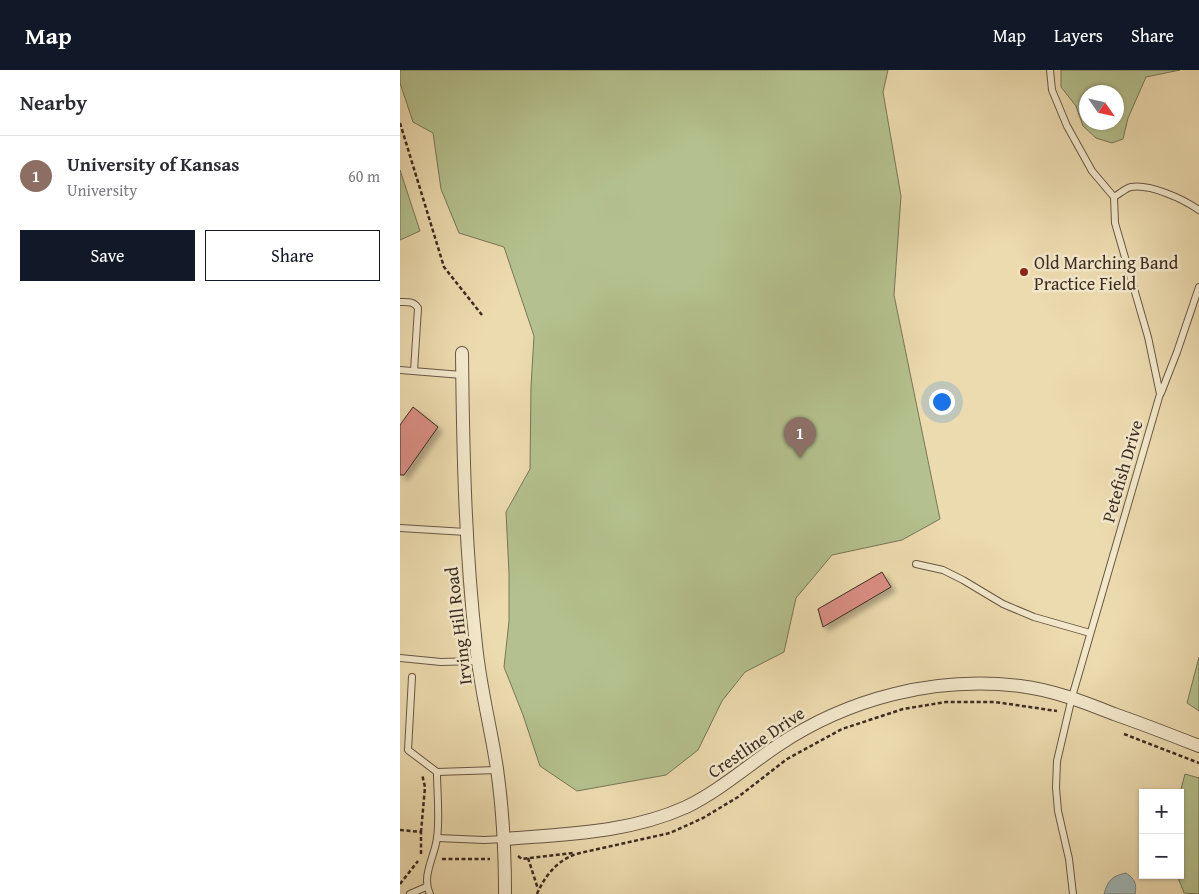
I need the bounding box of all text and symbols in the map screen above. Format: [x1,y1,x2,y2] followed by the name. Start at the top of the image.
[25,18,72,53] text: Map
[993,22,1026,49] text: Map
[1054,22,1103,49] text: Layers
[1131,22,1174,49] text: Share
[1079,85,1124,130] north arrow
[20,87,87,118] text: Nearby
[67,150,239,178] text: University of Kansas
[32,164,40,188] text: 1
[348,164,380,188] text: 60 m
[67,178,137,202] text: University
[20,230,195,281] button: Save
[205,230,380,281] button: Share
[1034,249,1179,297] place label: Old Marching Band Practice Field
[1018,266,1030,278] marker: Old Marching Band Practice Field
[929,389,955,415] your location
[784,417,816,458] pin: 1
[1095,417,1149,525] street label: Petefish Drive
[437,565,479,687] street label: Irving Hill Road
[702,700,810,784] street label: Crestline Drive
[1139,789,1184,879] map controls
[1139,789,1184,834] button: +
[1139,834,1184,879] button: −

